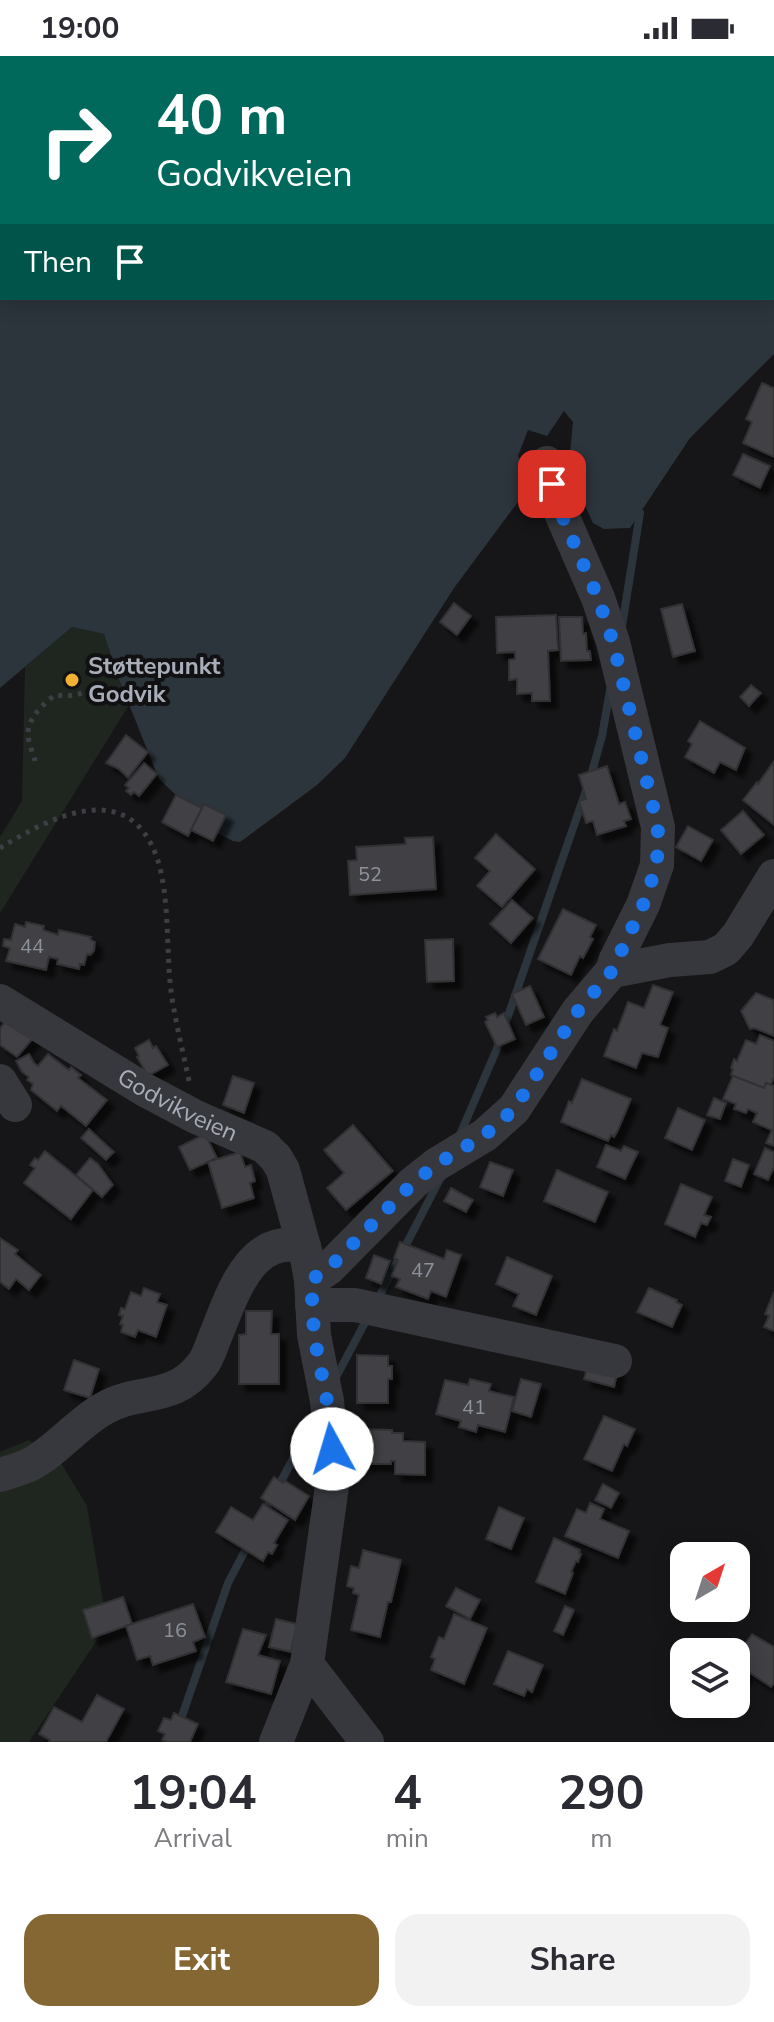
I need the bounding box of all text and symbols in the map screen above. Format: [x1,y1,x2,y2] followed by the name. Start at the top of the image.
[40,8,119,49] text: 19:00
[156,77,287,154] text: 40 m
[24,88,128,192] icon: right
[156,150,353,199] text: Godvikveien
[108,240,152,284] icon: arrive
[24,242,92,283] text: Then
[518,450,586,518] pin
[530,462,574,506] icon: arrive
[88,650,221,710] place label: Støttepunkt Godvik
[63,671,81,689] marker: Støttepunkt Godvik
[358,861,382,888] house number: 52
[20,933,44,960] house number: 44
[111,1061,243,1149] street label: Godvikveien
[411,1257,435,1284] house number: 47
[462,1394,486,1421] house number: 41
[290,1407,374,1491] position arrow
[670,1542,750,1622] north arrow
[670,1542,750,1718] map controls
[163,1617,187,1644] house number: 16
[670,1638,750,1718] button: layers
[129,1760,256,1826] text: 19:04
[393,1760,422,1826] text: 4
[558,1760,645,1826] text: 290
[154,1821,232,1856] text: Arrival
[386,1821,429,1856] text: min
[590,1821,613,1856] text: m
[24,1914,379,2006] button: Exit
[395,1914,750,2006] button: Share

